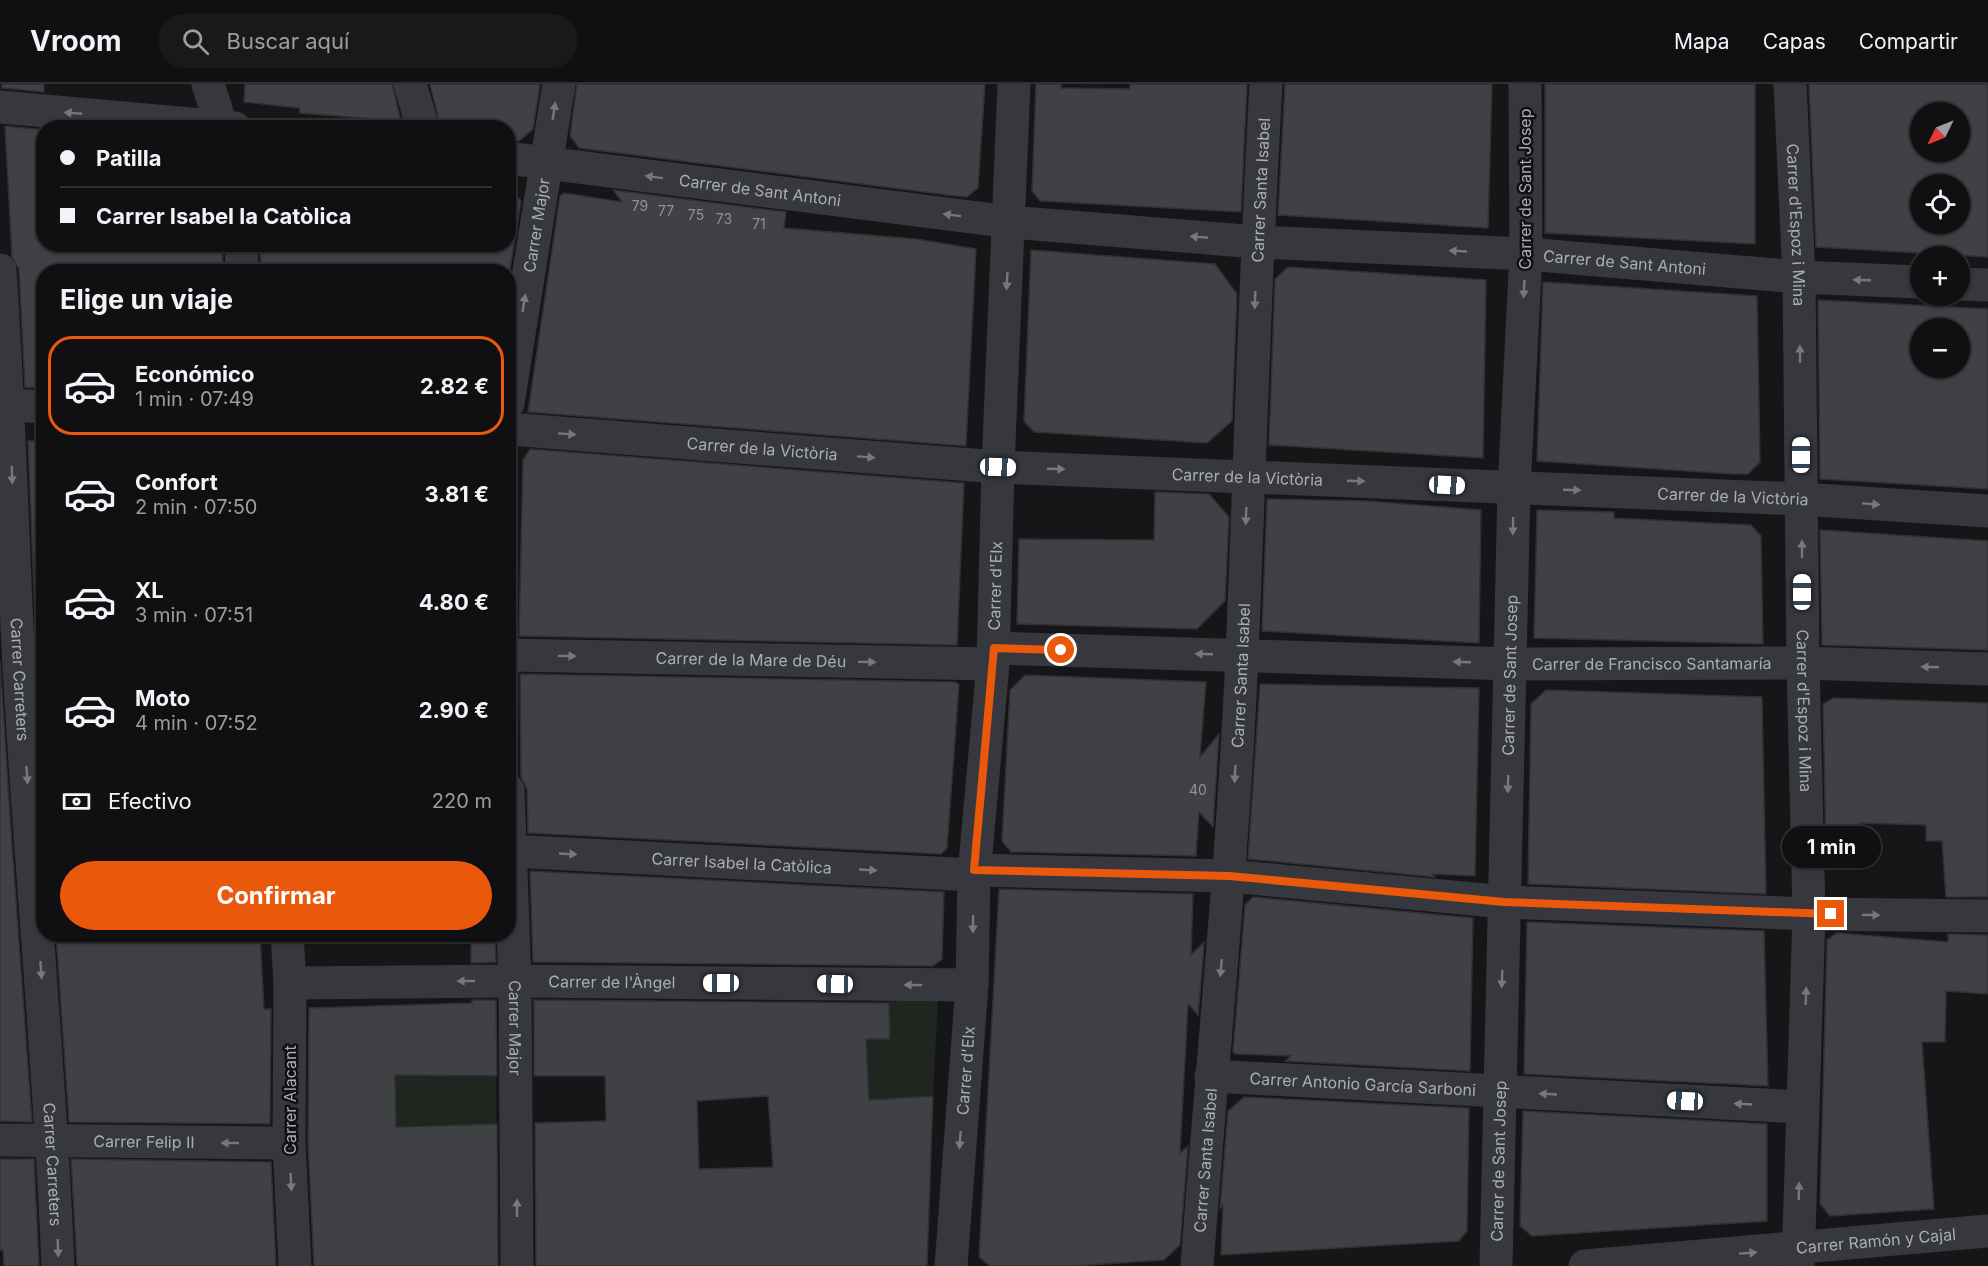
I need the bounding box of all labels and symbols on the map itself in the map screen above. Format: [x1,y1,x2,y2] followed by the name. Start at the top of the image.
[550,101,559,120] one-way arrow
[1910,102,1970,162] north arrow
[63,108,82,118] one-way arrow
[1515,109,1535,269] street label: Carrer de Sant Josep
[1247,117,1274,263] street label: Carrer Santa Isabel
[1783,143,1809,306] street label: Carrer d'Espoz i Mina
[678,170,842,210] street label: Carrer de Sant Antoni
[645,172,664,182] one-way arrow
[519,177,554,274] street label: Carrer Major
[632,197,648,214] house number: 79
[658,202,674,219] house number: 77
[688,206,704,223] house number: 75
[716,210,732,227] house number: 73
[942,210,961,220] one-way arrow
[752,215,766,232] house number: 71
[1189,232,1208,242] one-way arrow
[1542,245,1707,279] street label: Carrer de Sant Antoni
[1448,246,1467,255] one-way arrow
[1002,271,1011,290] one-way arrow
[1852,275,1871,285] one-way arrow
[1519,280,1529,299] one-way arrow
[1250,291,1259,310] one-way arrow
[520,294,529,313] one-way arrow
[1795,345,1805,364] one-way arrow
[557,429,576,439] one-way arrow
[686,433,839,465] street label: Carrer de la Victòria
[1792,437,1810,473] car
[856,452,875,462] one-way arrow
[980,457,1016,477] car
[1171,464,1323,490] street label: Carrer de la Victòria
[1047,465,1066,474] one-way arrow
[7,466,16,485] one-way arrow
[1429,475,1465,495] car
[1346,476,1365,485] one-way arrow
[1657,483,1809,509] street label: Carrer de la Victòria
[1562,485,1581,494] one-way arrow
[1862,499,1881,508] one-way arrow
[1241,507,1251,526] one-way arrow
[1509,517,1518,536] one-way arrow
[984,540,1006,631] street label: Carrer d'Elx
[1797,540,1807,559] one-way arrow
[1793,574,1811,610] car
[1498,594,1522,756] street label: Carrer de Sant Josep
[1227,603,1254,749] street label: Carrer Santa Isabel
[7,617,33,742] street label: Carrer Carreters
[1793,629,1816,792] street label: Carrer d'Espoz i Mina
[1047,636,1074,663] route start
[656,648,846,671] street label: Carrer de la Mare de Déu
[1194,649,1213,659] one-way arrow
[557,651,576,661] one-way arrow
[1532,653,1772,674] street label: Carrer de Francisco Santamaría
[857,657,876,667] one-way arrow
[1452,657,1471,667] one-way arrow
[1920,662,1939,672] one-way arrow
[1230,764,1239,783] one-way arrow
[22,766,32,785] one-way arrow
[1503,775,1513,794] one-way arrow
[1189,781,1207,798] house number: 40
[1782,827,1880,869] callout: 1 min
[651,848,832,878] street label: Carrer Isabel la Catòlica
[559,849,578,859] one-way arrow
[858,865,877,874] one-way arrow
[1817,900,1844,927] route end
[1862,910,1881,920] one-way arrow
[968,914,978,933] one-way arrow
[1216,959,1226,978] one-way arrow
[36,960,46,979] one-way arrow
[1498,970,1507,989] one-way arrow
[548,971,676,992] street label: Carrer de l'Àngel
[703,974,739,992] car
[817,975,853,993] car
[457,976,476,986] one-way arrow
[505,980,526,1076] street label: Carrer Major
[904,980,923,990] one-way arrow
[1801,987,1810,1006] one-way arrow
[952,1025,979,1116] street label: Carrer d'Elx
[280,1045,300,1155] street label: Carrer Alacant
[1249,1068,1476,1100] street label: Carrer Antonio García Sarboni
[1487,1080,1510,1242] street label: Carrer de Sant Josep
[1190,1087,1221,1233] street label: Carrer Santa Isabel
[1538,1089,1557,1098] one-way arrow
[1667,1091,1703,1111] car
[1733,1100,1752,1109] one-way arrow
[39,1102,66,1227] street label: Carrer Carreters
[956,1130,965,1149] one-way arrow
[93,1131,195,1152] street label: Carrer Felip II
[221,1138,240,1148] one-way arrow
[286,1172,295,1191] one-way arrow
[1794,1182,1804,1201] one-way arrow
[512,1198,522,1217] one-way arrow
[1795,1224,1957,1258] street label: Carrer Ramón y Cajal
[53,1239,62,1258] one-way arrow
[1738,1249,1757,1258] one-way arrow

